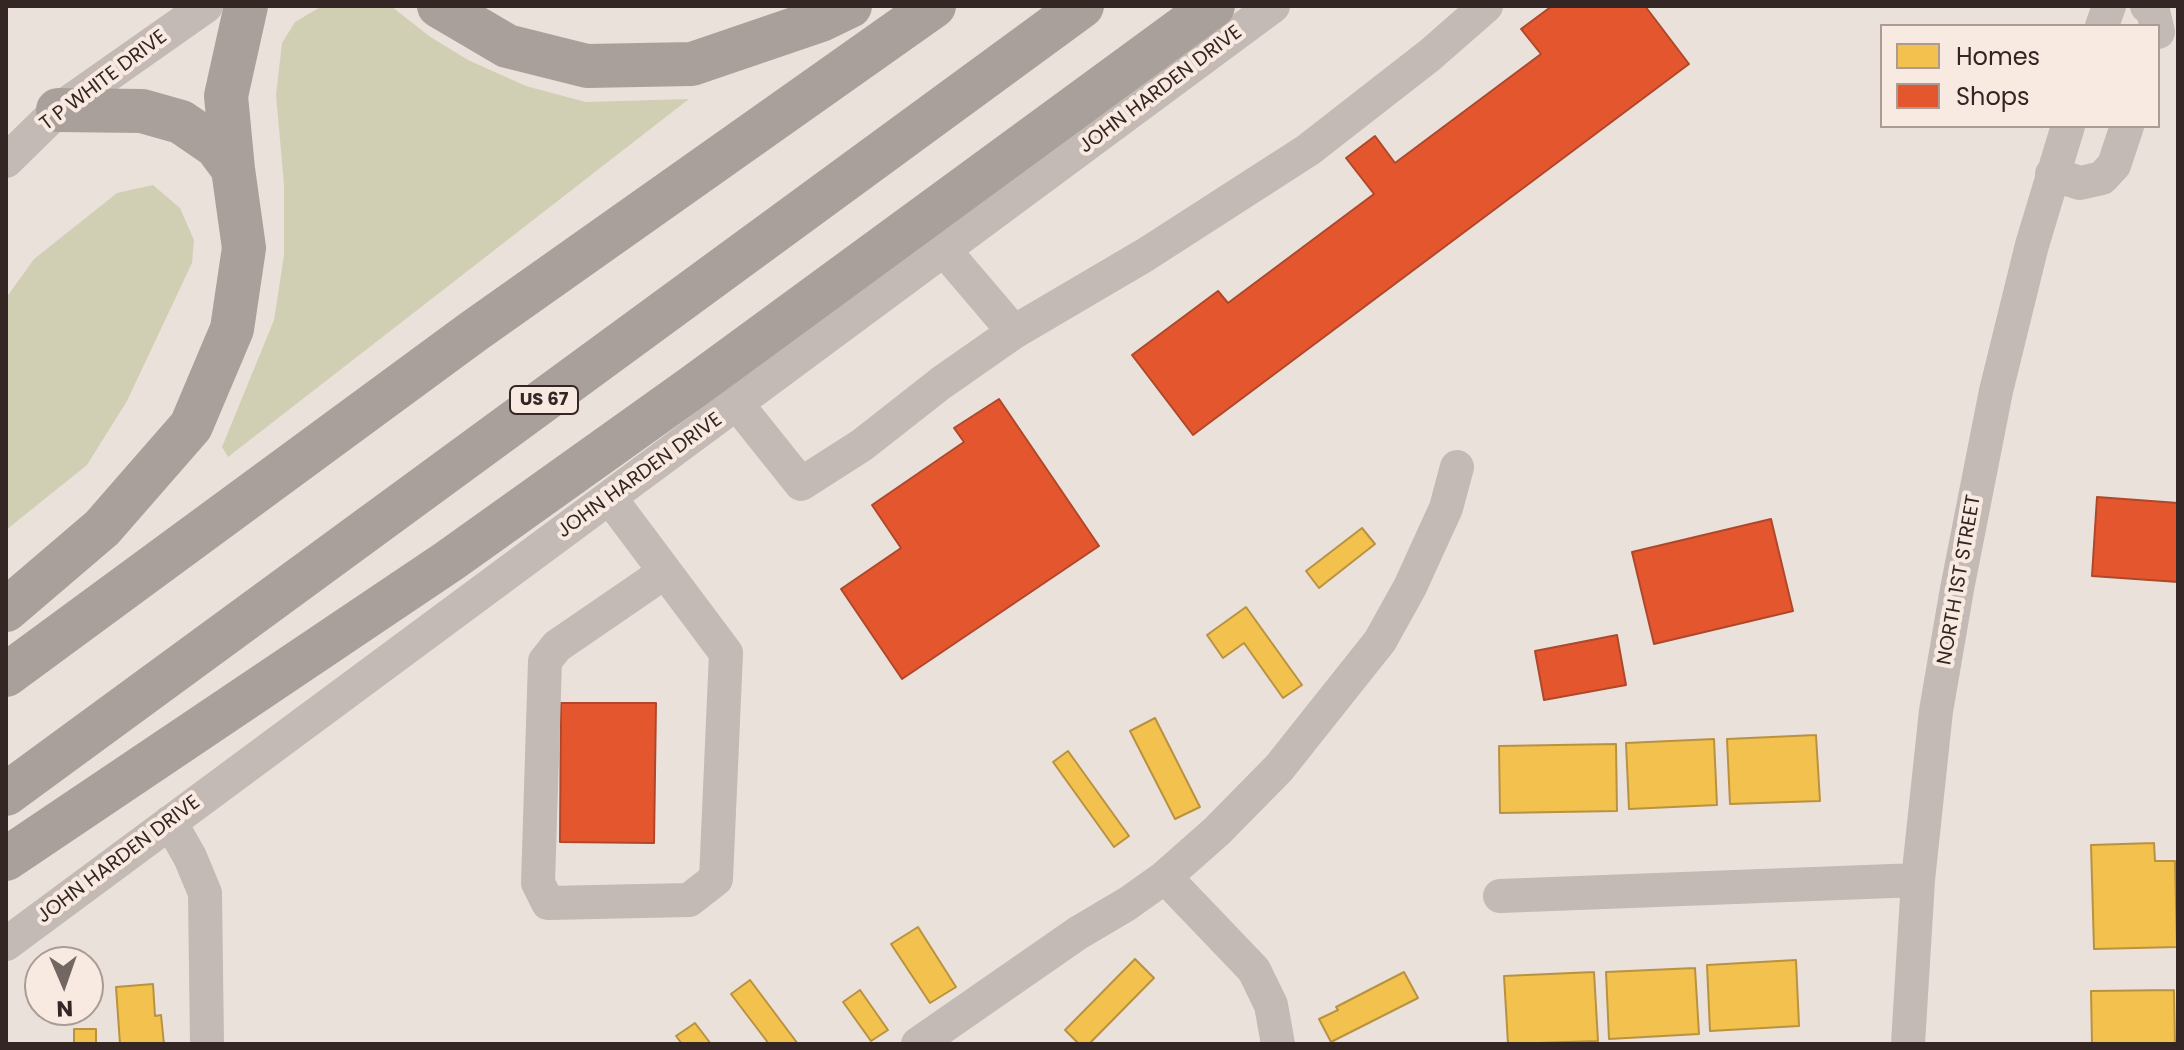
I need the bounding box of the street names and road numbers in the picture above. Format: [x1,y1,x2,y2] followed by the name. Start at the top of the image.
[1075,21,1247,159] street label: JOHN HARDEN DRIVE
[36,25,172,137] street label: T P WHITE DRIVE
[510,386,578,414] road number: US 67
[553,408,727,544] street label: JOHN HARDEN DRIVE
[1933,493,1987,667] street label: NORTH 1ST STREET
[33,791,205,929] street label: JOHN HARDEN DRIVE

